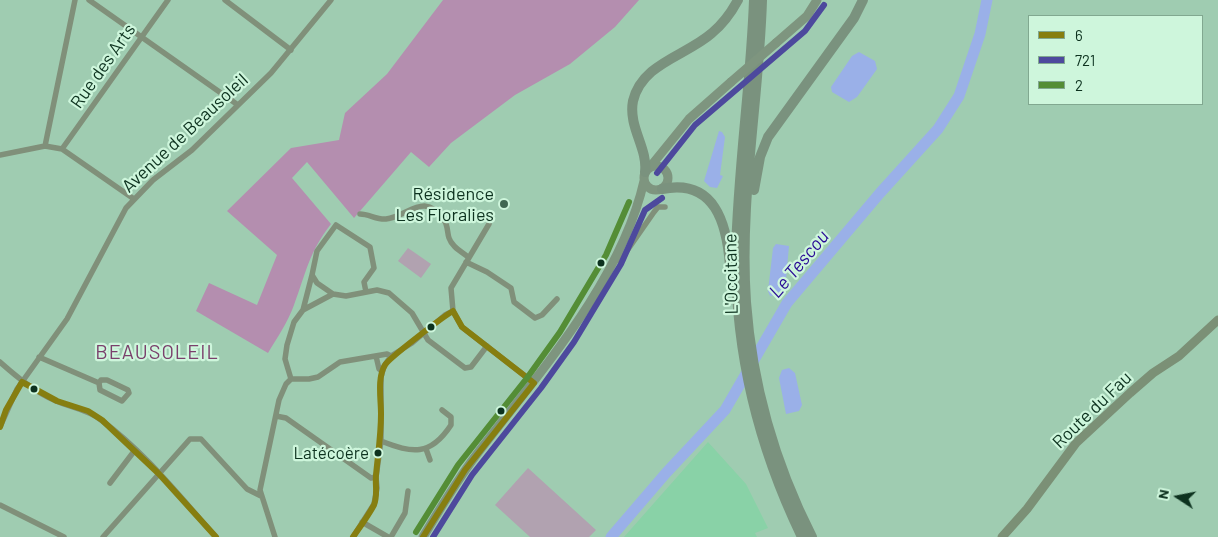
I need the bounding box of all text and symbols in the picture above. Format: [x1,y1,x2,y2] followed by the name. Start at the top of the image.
[1028,15,1203,105] legend
[66,20,140,112] street label: Rue des Arts
[1075,26,1083,44] text: 6
[1075,51,1095,69] text: 721
[118,69,252,197] street label: Avenue de Beausoleil
[1075,76,1083,94] text: 2
[395,183,494,225] place label: Résidence Les Floralies
[498,198,510,210] marker: Résidence Les Floralies
[764,226,834,302] water label: Le Tescou
[719,233,743,315] street label: L'Occitane
[596,258,606,268] unlabelled marker
[426,322,436,332] unlabelled marker
[94,340,220,364] district label: BEAUSOLEIL
[1048,367,1136,453] street label: Route du Fau
[29,384,39,394] unlabelled marker
[496,406,506,416] unlabelled marker
[293,443,369,463] place label: Latécoère
[373,448,383,458] marker: Latécoère
[1153,472,1203,522] north arrow
[1154,488,1172,500] text: N

